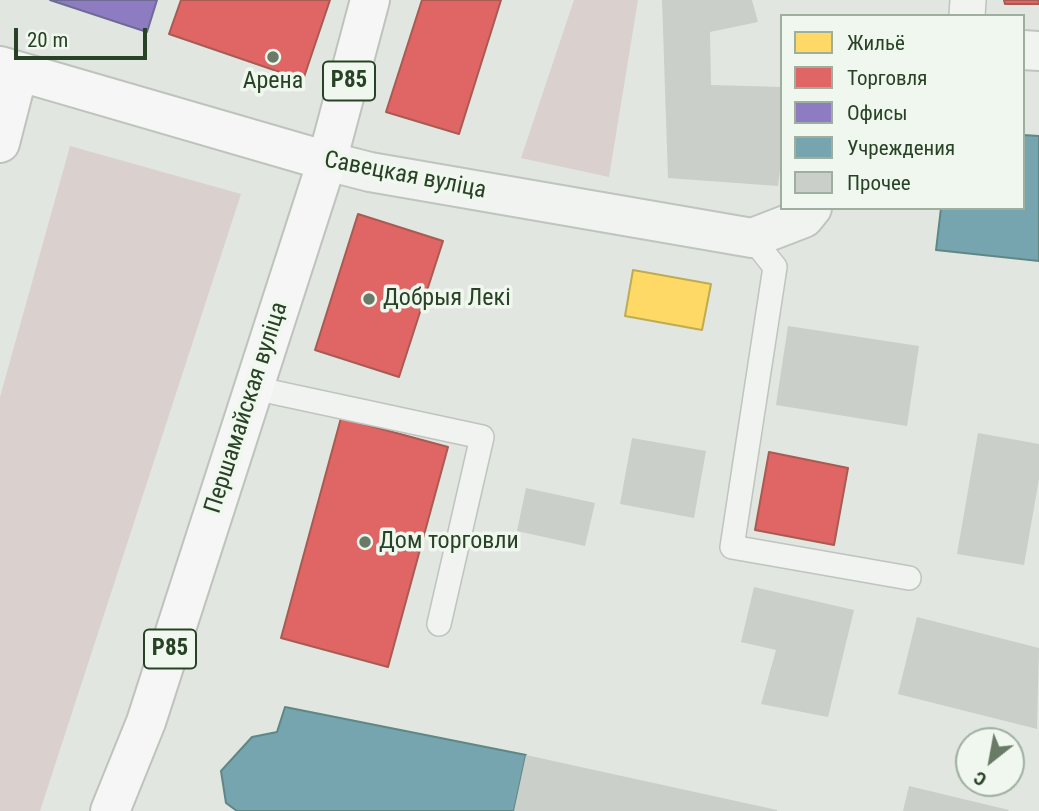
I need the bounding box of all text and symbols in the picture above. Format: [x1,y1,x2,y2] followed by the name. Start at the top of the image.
[18,14,150,58] scale bar
[780,14,1025,210] legend
[27,28,68,52] text: 20 m
[847,31,905,55] text: Жильё
[265,49,281,65] marker: Арена
[323,61,375,100] road number: Р85
[847,66,927,90] text: Торговля
[243,68,303,96] place label: Арена
[847,101,908,125] text: Офисы
[847,136,955,160] text: Учреждения
[322,146,488,206] street label: Савецкая вуліца
[847,171,911,195] text: Прочее
[383,285,511,313] place label: Добрыя Лекі
[361,291,377,307] marker: Добрыя Лекі
[199,299,295,517] street label: Першамайская вуліца
[379,528,519,556] place label: Дом торговли
[357,534,373,550] marker: Дом торговли
[144,629,196,668] road number: Р85
[955,727,1025,797] north arrow
[969,766,991,791] text: С

